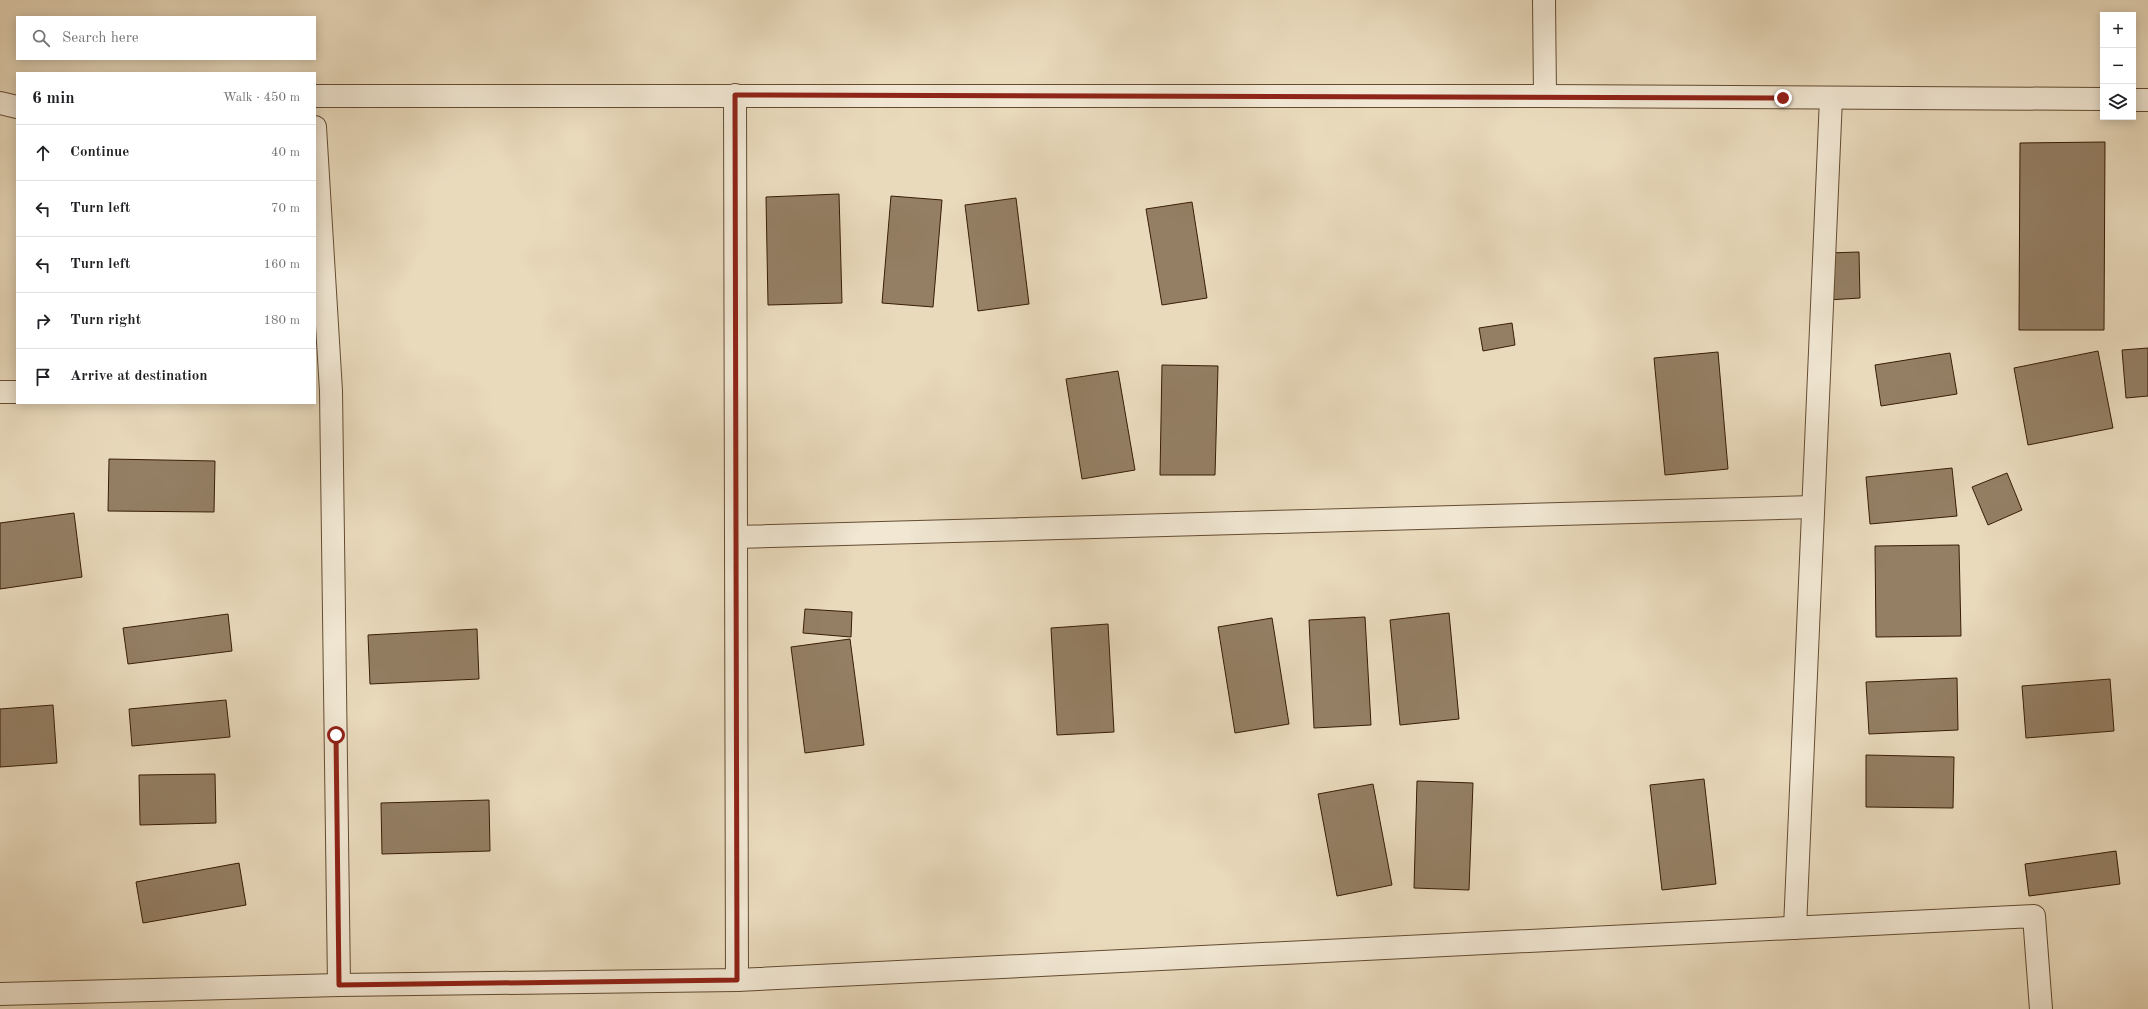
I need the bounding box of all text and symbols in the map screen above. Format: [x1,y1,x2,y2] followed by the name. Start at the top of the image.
[2100,12,2136,120] map controls
[2100,12,2136,48] button: +
[16,16,316,60] search box
[30,27,52,49] icon: search
[62,31,139,46] text: Search here
[2100,48,2136,84] button: −
[2100,84,2136,120] button: layers
[1774,89,1792,107] route end
[32,90,75,107] text: 6 min
[223,91,300,104] text: Walk · 450 m
[32,142,54,164] icon: ahead
[70,145,129,160] text: Continue
[271,146,300,159] text: 40 m
[32,198,54,220] icon: left
[70,201,130,216] text: Turn left
[271,202,300,215] text: 70 m
[32,254,54,276] icon: left
[70,257,130,272] text: Turn left
[263,258,300,271] text: 160 m
[32,310,54,332] icon: right
[70,313,141,328] text: Turn right
[263,314,300,327] text: 180 m
[32,366,54,388] icon: arrive
[70,369,208,384] text: Arrive at destination
[327,726,345,744] route start

